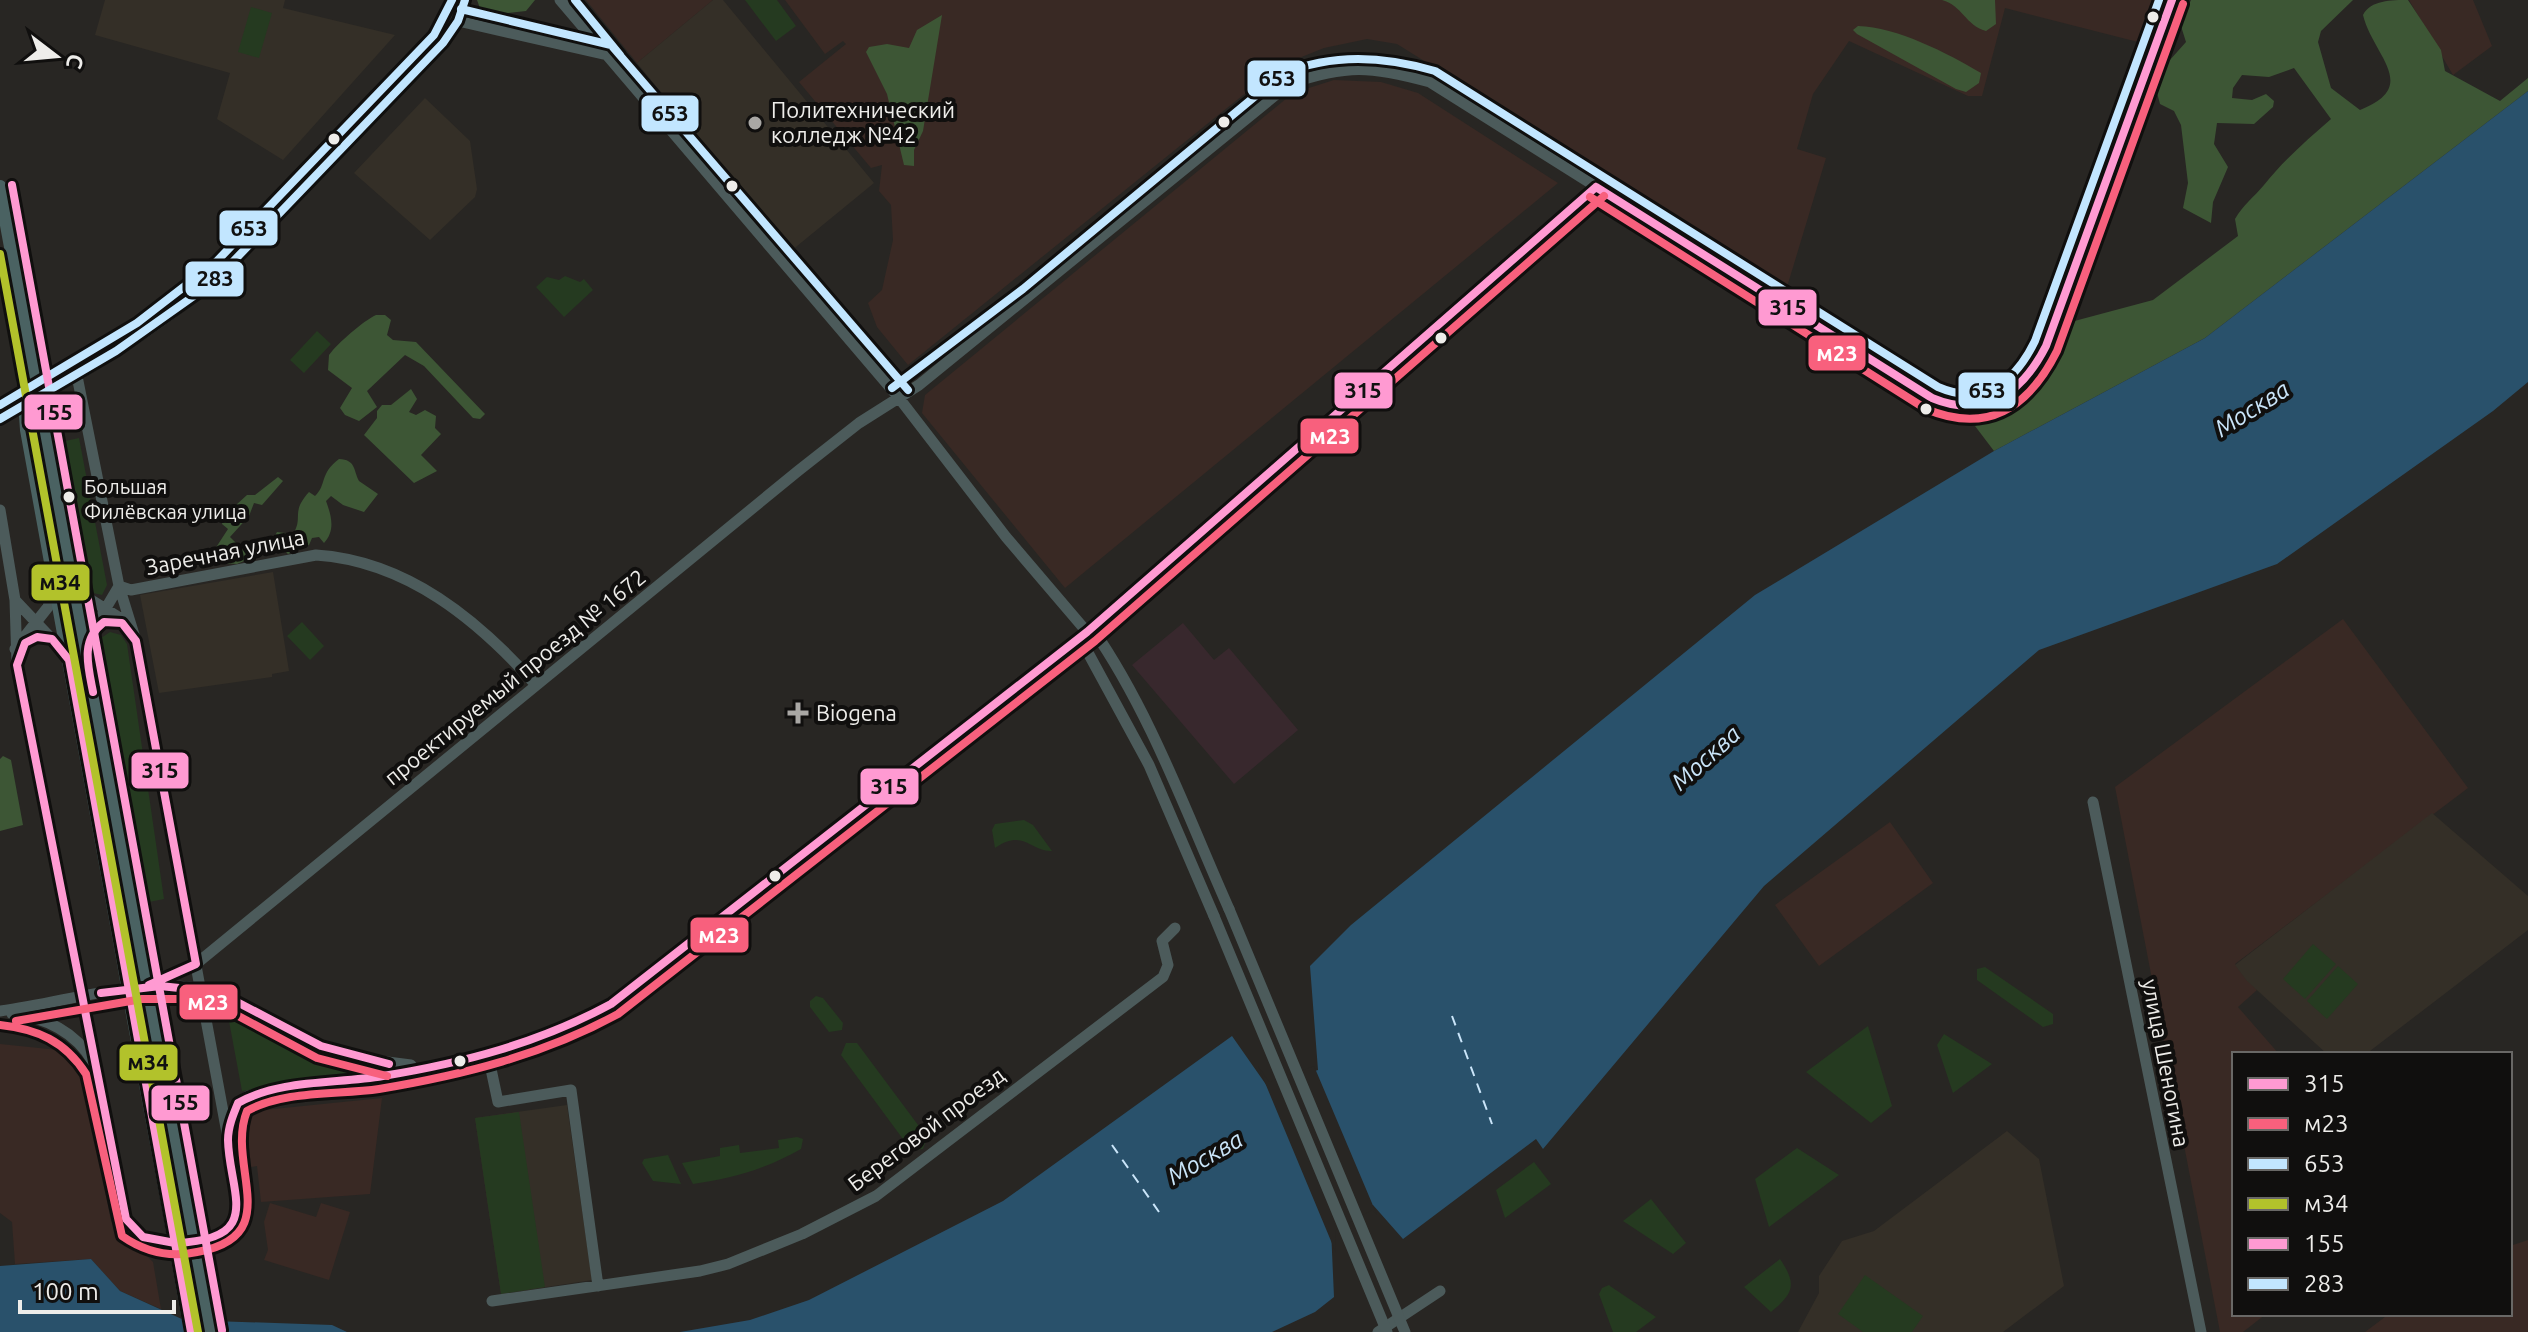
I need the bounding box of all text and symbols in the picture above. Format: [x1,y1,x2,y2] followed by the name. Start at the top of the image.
[2145,9,2161,25] unlabelled marker
[16,16,96,96] north arrow
[62,51,90,72] text: С
[1246,59,1307,98] line badge: 653
[1258,65,1296,90] text: 653
[640,94,700,133] line badge: 653
[771,97,955,147] place label: Политехнический колледж №42
[651,100,689,125] text: 653
[746,114,764,132] marker: Политехнический колледж №42
[1216,114,1232,130] unlabelled marker
[326,131,342,147] unlabelled marker
[724,178,740,194] unlabelled marker
[218,209,279,247] line badge: 653
[230,215,268,240] text: 653
[184,260,245,298] line badge: 283
[196,265,234,290] text: 283
[1757,288,1818,327] line badge: 315
[1769,294,1807,319] text: 315
[1433,330,1449,346] unlabelled marker
[1807,334,1867,372] line badge: м23
[1816,340,1858,365] text: м23
[1333,371,1394,410] line badge: 315
[1957,371,2017,410] line badge: 653
[2209,375,2294,442] water label: Москва
[1344,377,1382,402] text: 315
[1968,377,2006,402] text: 653
[23,393,84,431] line badge: 155
[35,399,73,424] text: 155
[1918,401,1934,417] unlabelled marker
[1299,417,1360,455] line badge: м23
[1309,423,1351,448] text: м23
[84,475,247,523] place label: Большая Филёвская улица
[61,489,77,505] marker: Большая Филёвская улица
[143,524,307,579] street label: Заречная улица
[30,563,91,602] line badge: м34
[379,564,650,790] street label: проектируемый проезд № 1672
[39,569,81,594] text: м34
[816,700,897,725] place label: Biogena
[787,702,809,724] marker: Biogena
[1666,720,1745,795] water label: Москва
[130,751,190,790] line badge: 315
[141,757,179,782] text: 315
[859,767,920,806] line badge: 315
[870,773,908,798] text: 315
[767,868,783,884] unlabelled marker
[689,916,750,954] line badge: м23
[698,922,740,947] text: м23
[2138,977,2195,1149] street label: улица Шеногина
[178,983,239,1021] line badge: м23
[187,989,229,1014] text: м23
[118,1043,179,1082] line badge: м34
[127,1049,169,1074] text: м34
[2232,1052,2512,1316] legend
[452,1053,468,1069] unlabelled marker
[843,1062,1009,1196] street label: Береговой проезд
[2304,1070,2345,1097] text: 315
[150,1084,211,1122] line badge: 155
[161,1089,199,1114] text: 155
[2304,1110,2349,1137] text: м23
[1162,1125,1247,1190] water label: Москва
[2304,1150,2345,1177] text: 653
[2304,1190,2349,1217] text: м34
[2304,1230,2345,1257] text: 155
[20,1264,174,1314] scale bar
[2304,1270,2345,1297] text: 283
[32,1278,99,1305] text: 100 m

